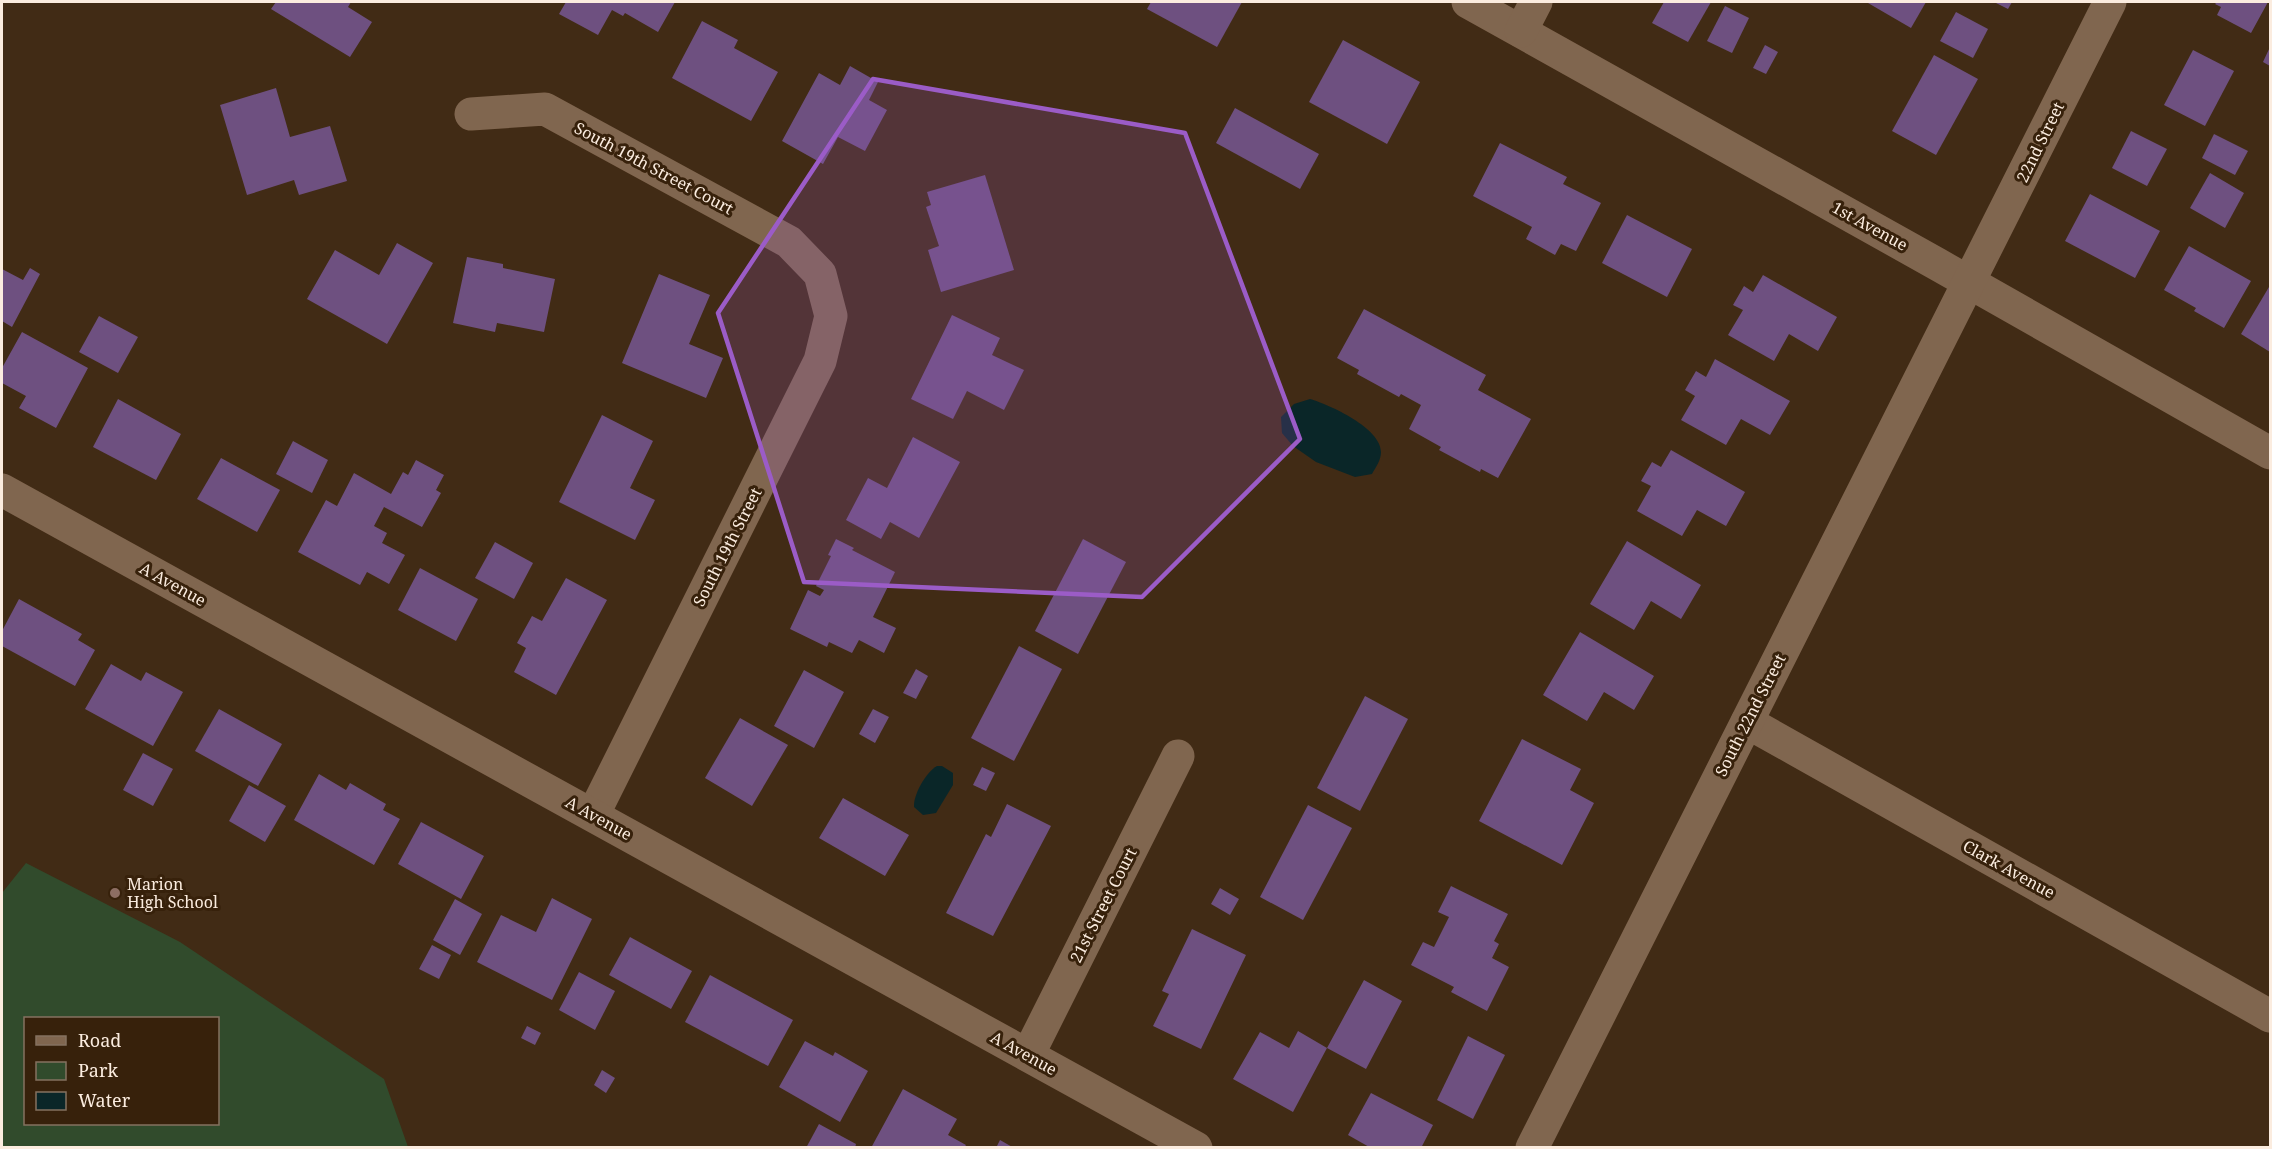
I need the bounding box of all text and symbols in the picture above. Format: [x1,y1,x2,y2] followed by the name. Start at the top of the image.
[2011,98,2069,186] street label: 22nd Street
[571,117,738,219] street label: South 19th Street Court
[1828,196,1912,256] street label: 1st Avenue
[688,484,767,610] street label: South 19th Street
[136,557,210,611] street label: A Avenue
[1710,650,1791,780] street label: South 22nd Street
[562,791,636,845] street label: A Avenue
[1959,835,2059,903] street label: Clark Avenue
[1065,844,1142,966] street label: 21st Street Court
[127,873,218,913] place label: Marion High School
[108,886,122,900] marker: Marion High School
[24,1017,219,1125] legend
[987,1026,1061,1080] street label: A Avenue
[78,1028,121,1052] text: Road
[78,1058,118,1082] text: Park
[78,1088,131,1112] text: Water

